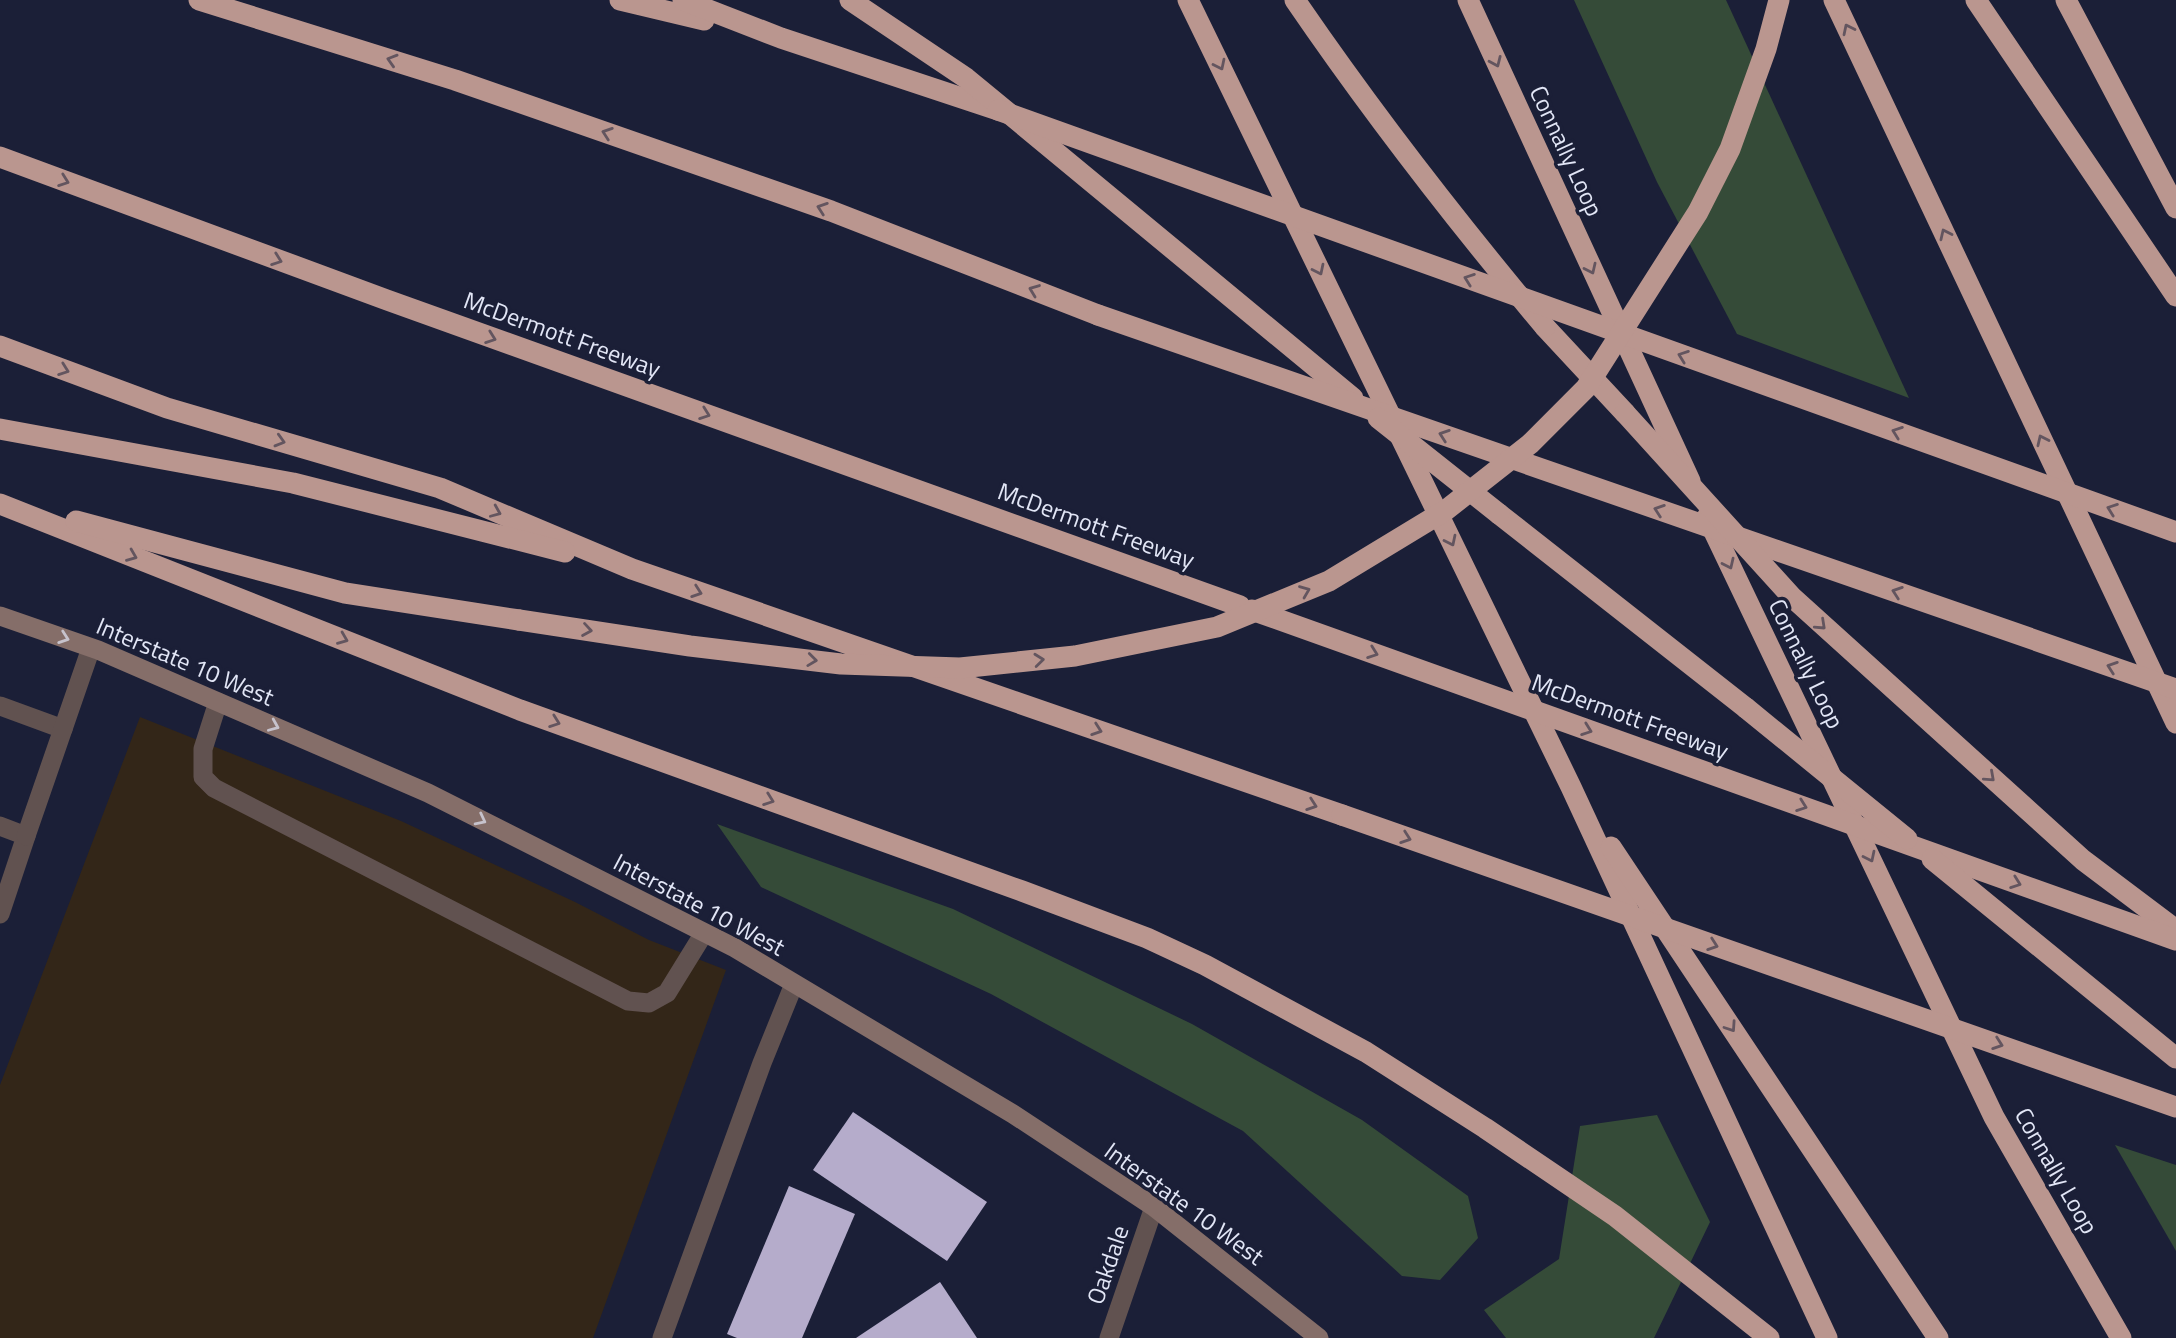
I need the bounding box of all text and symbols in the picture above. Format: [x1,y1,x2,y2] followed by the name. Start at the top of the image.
[1842,24,1856,36] one-way arrow
[386,54,398,68] one-way arrow
[1488,55,1502,67] one-way arrow
[1211,58,1225,70] one-way arrow
[1521,79,1613,222] street label: Connally Loop
[601,127,614,141] one-way arrow
[58,173,70,187] one-way arrow
[816,202,828,216] one-way arrow
[1939,229,1953,241] one-way arrow
[271,252,283,266] one-way arrow
[1583,262,1597,274] one-way arrow
[1311,263,1325,275] one-way arrow
[1464,273,1476,287] one-way arrow
[459,282,666,387] street label: McDermott Freeway
[1029,285,1041,299] one-way arrow
[485,330,497,344] one-way arrow
[1678,350,1690,364] one-way arrow
[57,362,70,376] one-way arrow
[699,406,711,420] one-way arrow
[1892,426,1904,440] one-way arrow
[1438,429,1450,443] one-way arrow
[274,433,286,448] one-way arrow
[2036,435,2050,447] one-way arrow
[993,473,1200,578] street label: McDermott Freeway
[2106,503,2118,517] one-way arrow
[489,504,501,518] one-way arrow
[1653,504,1665,518] one-way arrow
[1443,533,1457,546] one-way arrow
[125,547,137,561] one-way arrow
[1721,557,1735,569] one-way arrow
[690,584,702,598] one-way arrow
[1298,585,1311,599] one-way arrow
[1891,586,1903,600] one-way arrow
[1760,592,1854,735] street label: Connally Loop
[91,607,280,715] street label: Interstate 10 West
[1813,616,1826,629] one-way arrow
[581,623,593,638] one-way arrow
[58,630,70,644] one-way arrow
[337,631,349,645] one-way arrow
[1367,645,1379,659] one-way arrow
[806,653,818,668] one-way arrow
[1034,653,1045,668] one-way arrow
[2106,661,2118,675] one-way arrow
[1527,664,1734,769] street label: McDermott Freeway
[549,714,561,728] one-way arrow
[267,718,279,732] one-way arrow
[1090,722,1103,736] one-way arrow
[1581,722,1593,736] one-way arrow
[1982,769,1995,782] one-way arrow
[763,791,775,805] one-way arrow
[1305,797,1318,811] one-way arrow
[1795,798,1807,812] one-way arrow
[474,811,487,825] one-way arrow
[1400,830,1412,844] one-way arrow
[607,844,792,965] street label: Interstate 10 West
[1861,850,1875,862] one-way arrow
[2009,875,2021,889] one-way arrow
[1707,937,1719,951] one-way arrow
[1722,1020,1735,1033] one-way arrow
[1991,1036,2003,1050] one-way arrow
[2006,1101,2108,1240] street label: Connally Loop
[1097,1133,1272,1274] street label: Interstate 10 West
[1077,1220,1137,1309] street label: Oakdale

